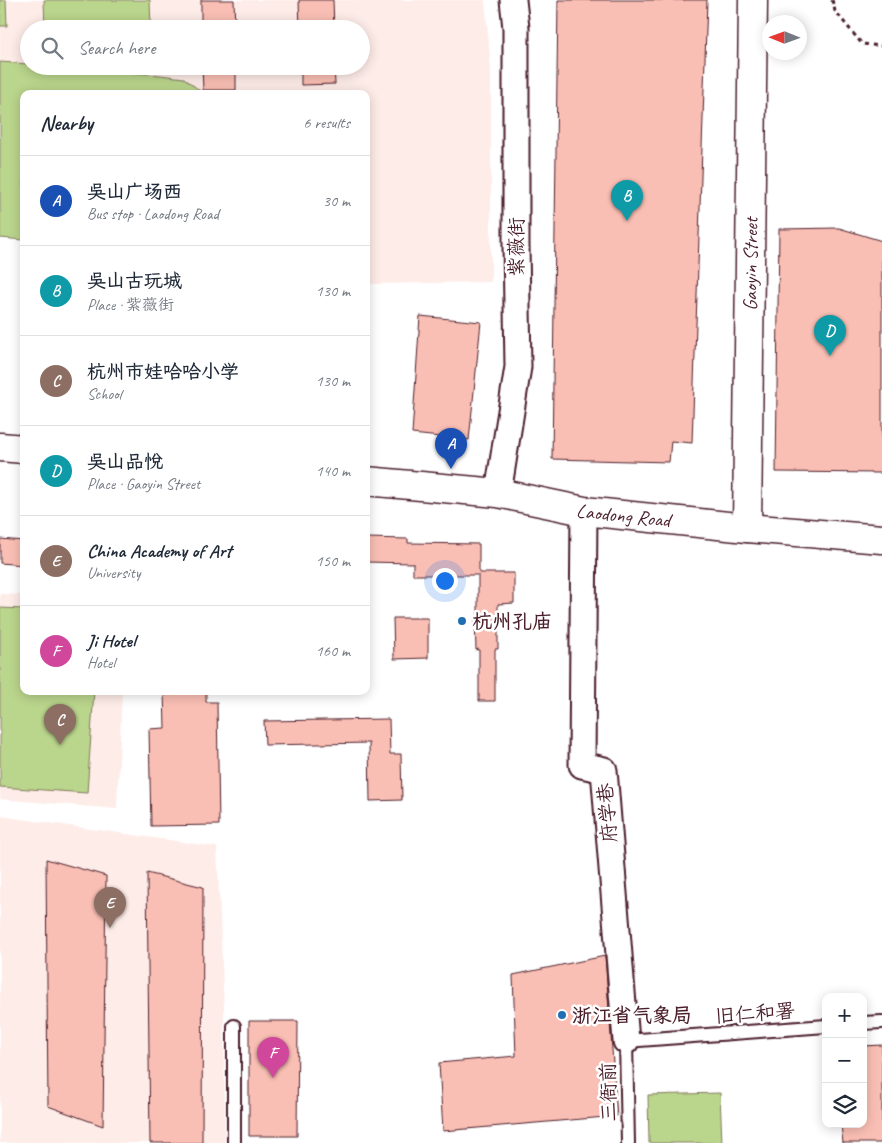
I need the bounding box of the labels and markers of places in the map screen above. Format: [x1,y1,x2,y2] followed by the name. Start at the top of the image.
[611,180,643,221] pin: B
[814,315,846,356] pin: D
[435,428,467,469] pin: A
[472,609,552,634] place label: 杭州孔庙
[456,615,468,627] marker: 杭州孔庙
[44,704,76,745] pin: C
[94,887,126,928] pin: E
[572,1003,692,1028] place label: 浙江省气象局
[556,1009,568,1021] marker: 浙江省气象局
[257,1037,289,1078] pin: F

